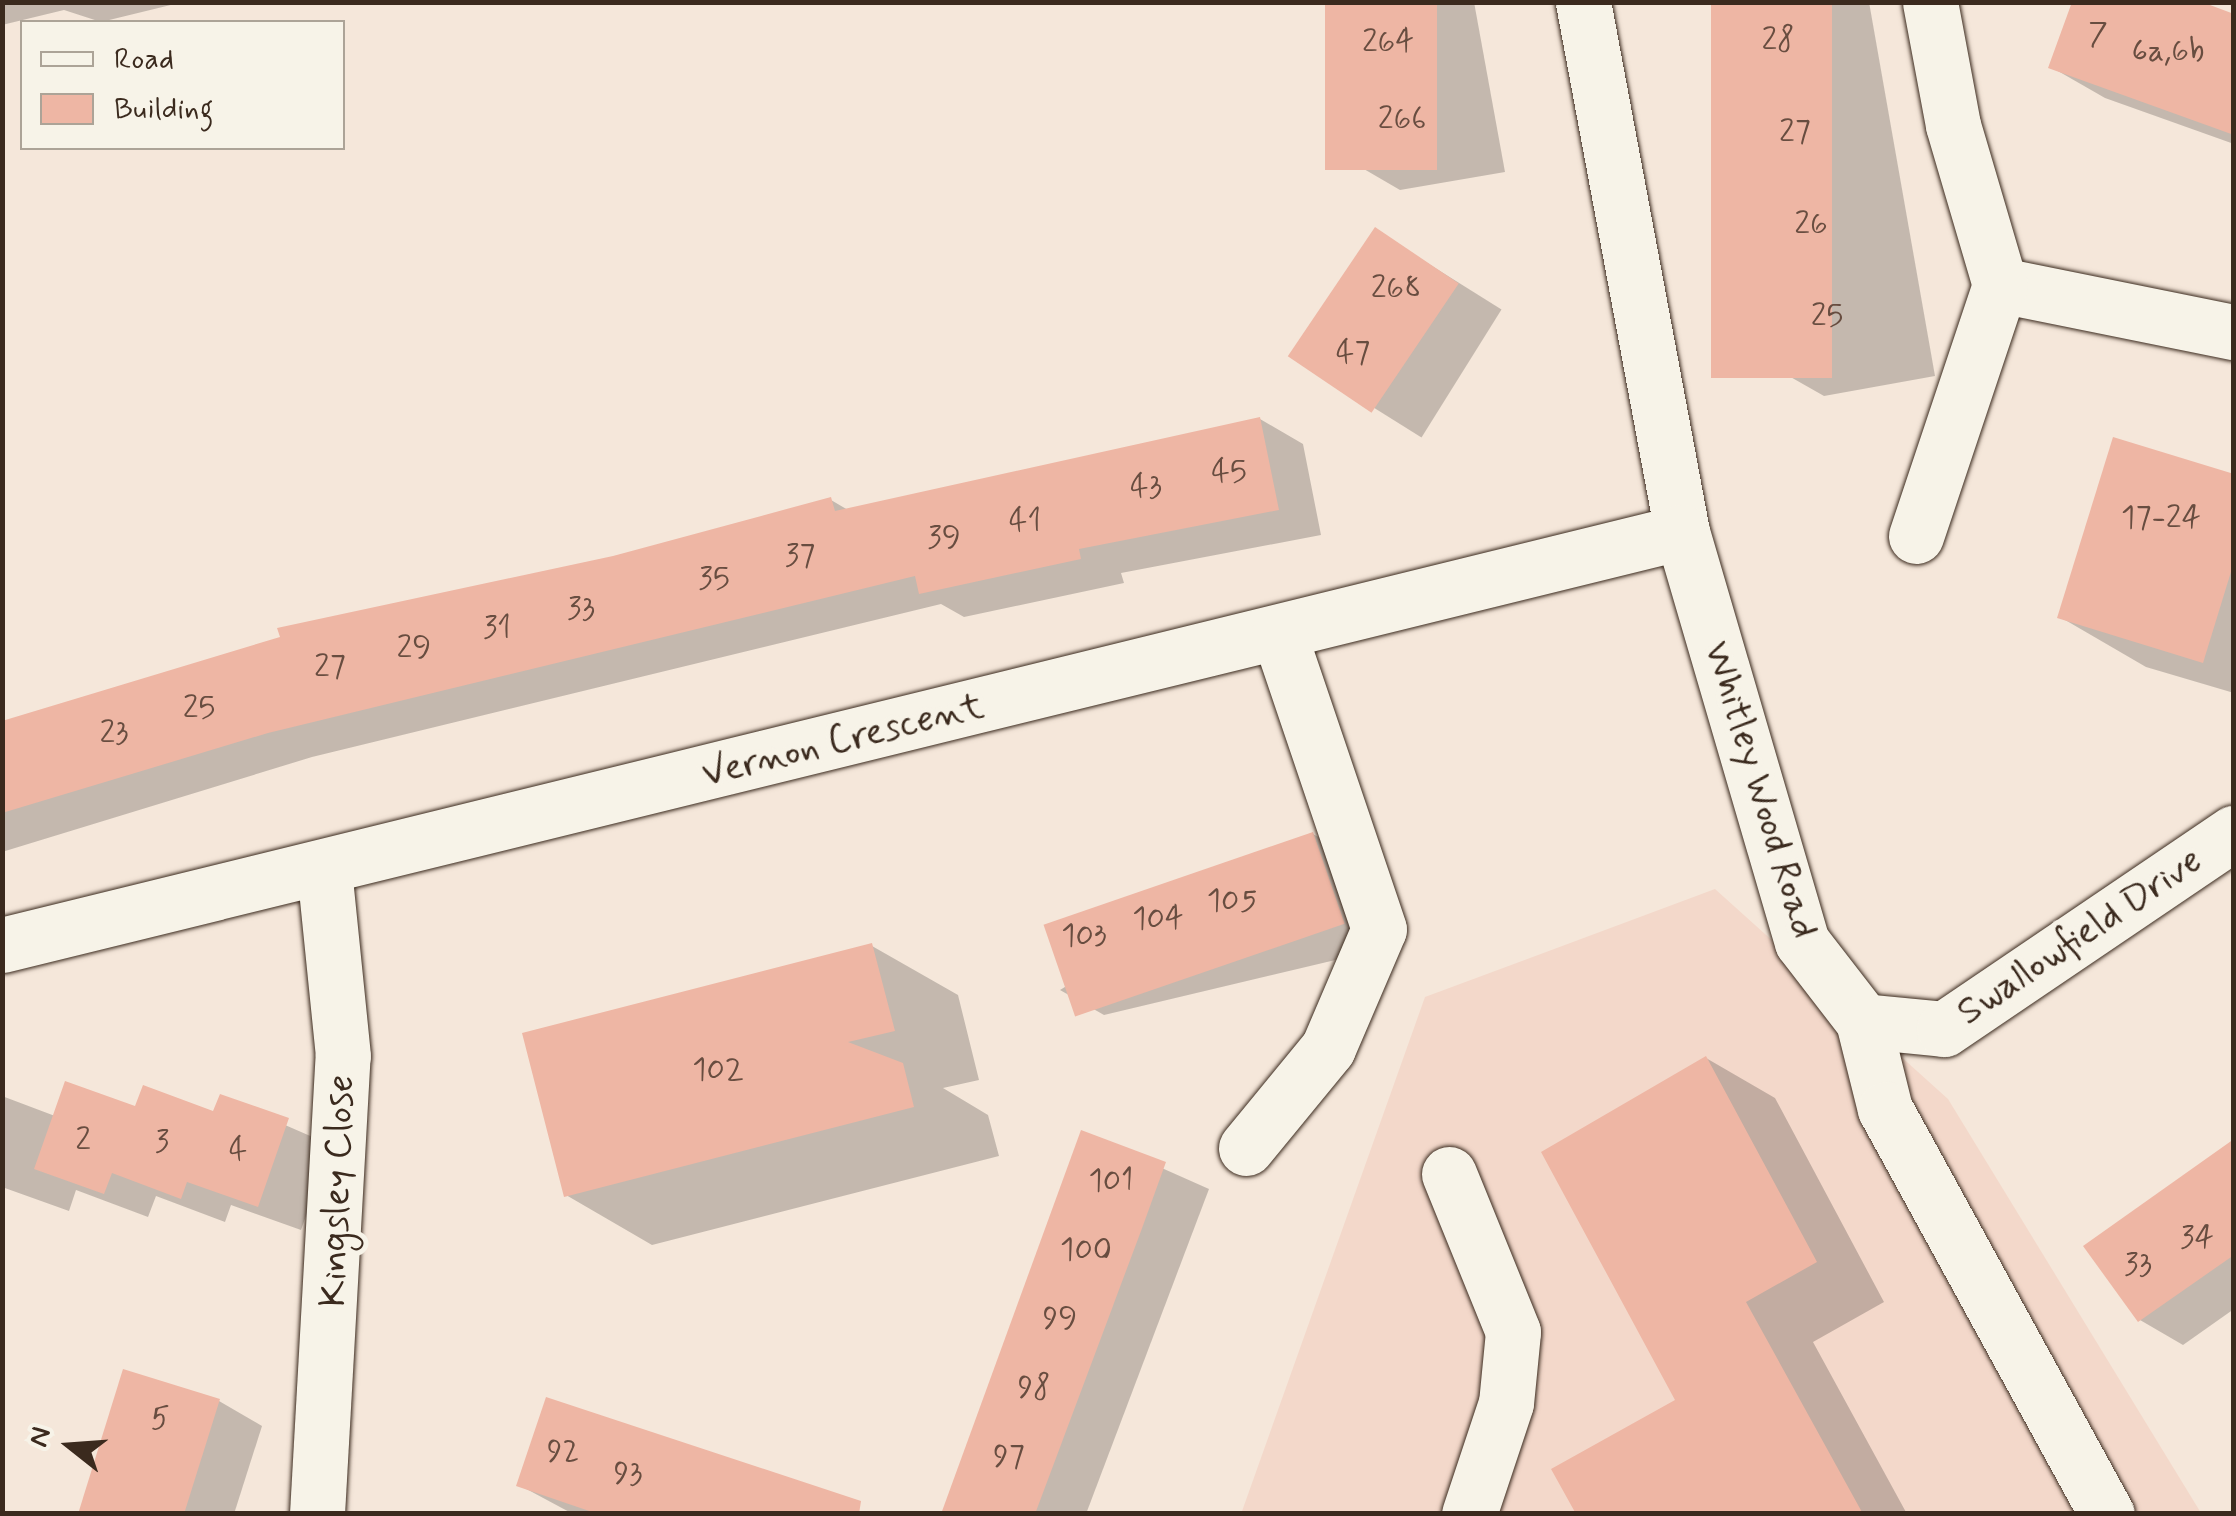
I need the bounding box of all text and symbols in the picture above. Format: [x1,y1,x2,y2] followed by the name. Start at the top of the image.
[2088,16,2108,54] house number: 7
[20,20,345,150] legend
[1761,21,1795,59] house number: 28
[1362,23,1414,61] house number: 264
[2131,32,2205,70] house number: 6a,6b
[114,40,174,79] text: Road
[114,90,213,129] text: Building
[1378,100,1426,138] house number: 266
[1779,113,1811,151] house number: 27
[1794,205,1828,243] house number: 26
[1371,269,1421,307] house number: 268
[1811,297,1843,335] house number: 25
[1336,334,1370,372] house number: 47
[1211,453,1247,491] house number: 45
[1130,468,1162,506] house number: 43
[2121,499,2201,537] house number: 17-24
[1009,502,1041,540] house number: 41
[927,519,961,557] house number: 39
[785,537,815,575] house number: 37
[698,560,730,598] house number: 35
[567,590,595,628] house number: 33
[483,609,511,647] house number: 31
[397,629,431,667] house number: 29
[1693,635,1827,945] street label: Whitley Wood Road
[314,648,346,686] house number: 27
[704,686,982,796] street label: Vernon Crescent
[183,689,215,727] house number: 25
[99,714,129,752] house number: 23
[1950,839,2210,1035] street label: Swallowfield Drive
[1207,882,1257,920] house number: 105
[1132,900,1184,938] house number: 104
[1061,917,1107,955] house number: 103
[692,1051,744,1089] house number: 102
[311,1074,365,1308] street label: Kingsley Close
[75,1121,91,1159] house number: 2
[155,1123,169,1161] house number: 3
[229,1131,247,1169] house number: 4
[1088,1162,1134,1200] house number: 101
[2180,1219,2214,1257] house number: 34
[1060,1231,1112,1269] house number: 100
[2124,1246,2152,1284] house number: 33
[1043,1300,1077,1338] house number: 99
[1017,1369,1051,1407] house number: 98
[20,1396,120,1496] north arrow
[150,1400,170,1438] house number: 5
[20,1423,61,1451] text: N
[547,1433,579,1471] house number: 92
[993,1438,1025,1476] house number: 97
[613,1455,643,1493] house number: 93

